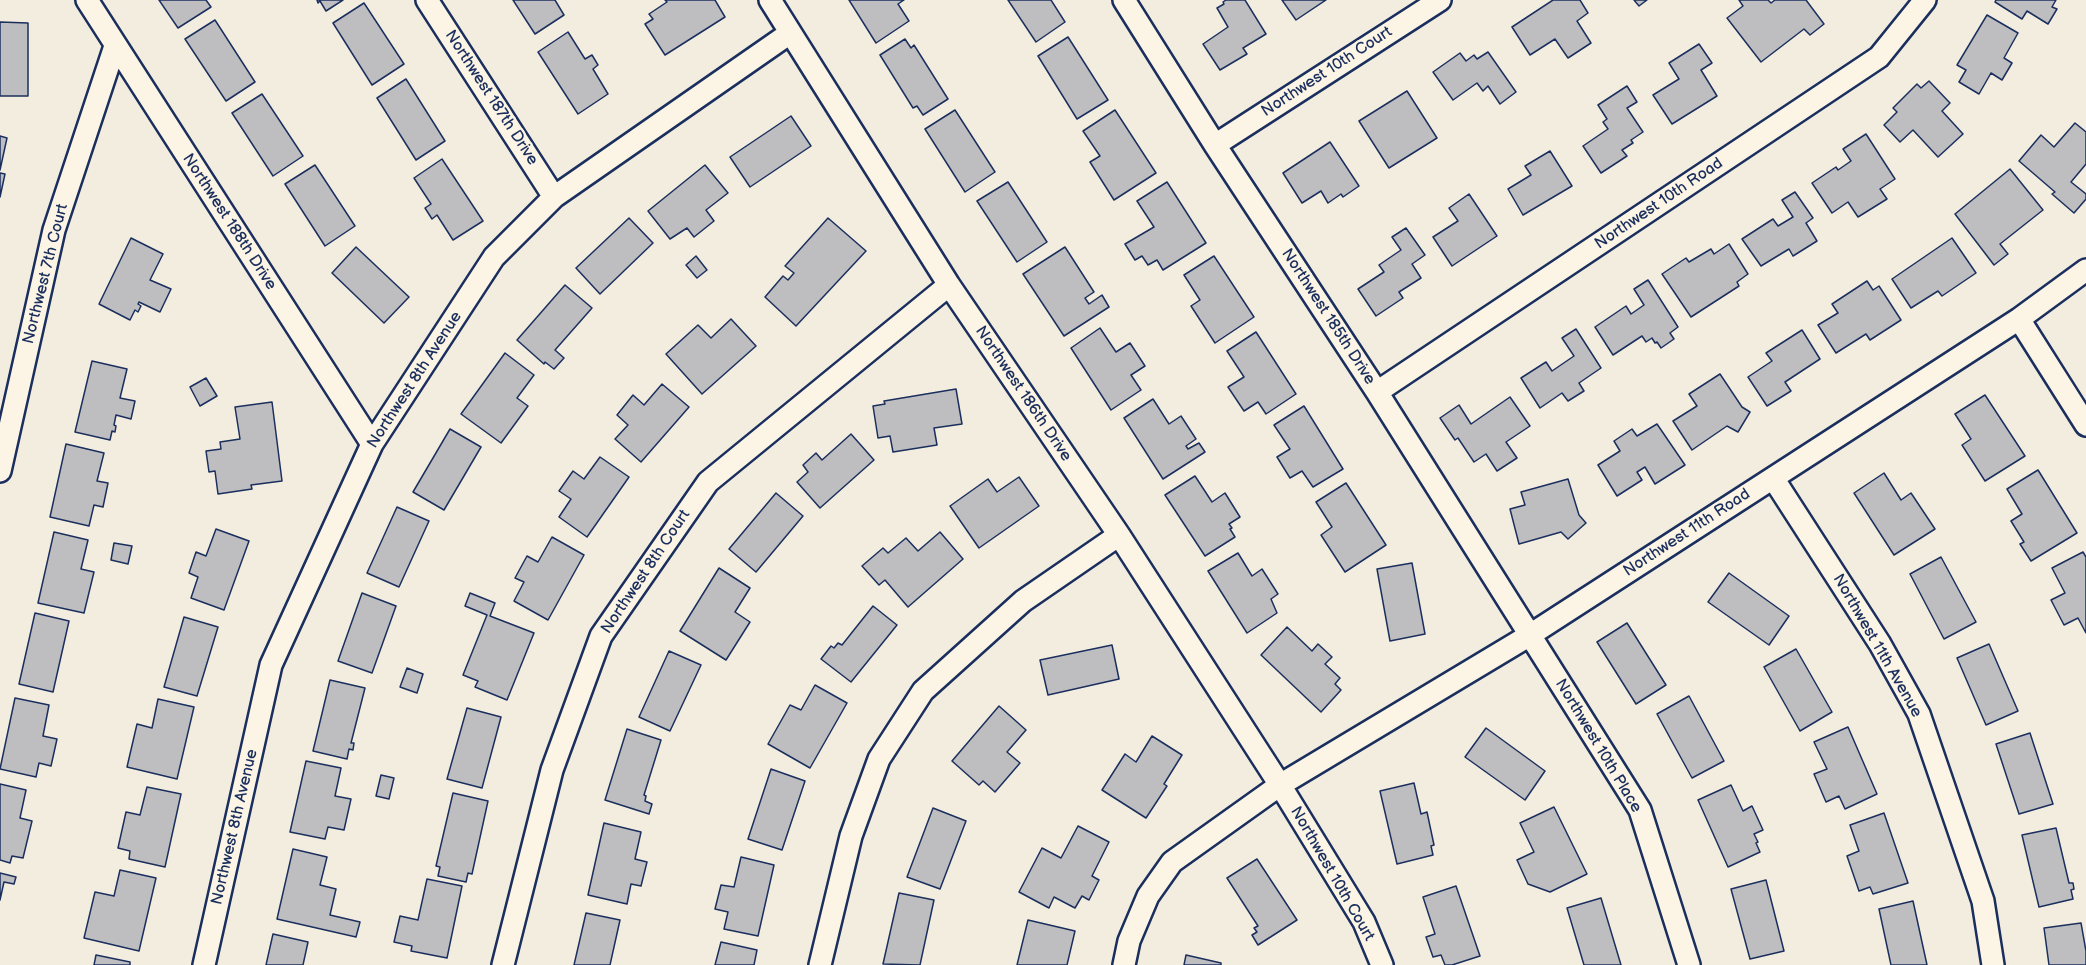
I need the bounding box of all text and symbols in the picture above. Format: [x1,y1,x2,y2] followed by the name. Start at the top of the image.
[1258,23,1396,121] street label: Northwest 10th Court
[440,27,542,169] street label: Northwest 187th Drive
[178,150,280,294] street label: Northwest 188th Drive
[1591,154,1727,254] street label: Northwest 10th Road
[19,202,73,346] street label: Northwest 7th Court
[1277,245,1379,389] street label: Northwest 185th Drive
[364,308,466,452] street label: Northwest 8th Avenue
[971,323,1075,465] street label: Northwest 186th Drive
[1620,485,1754,581] street label: Northwest 11th Road
[597,506,695,638] street label: Northwest 8th Court
[1828,571,1926,721] street label: Northwest 11th Avenue
[1551,676,1645,816] street label: Northwest 10th Place
[208,747,262,907] street label: Northwest 8th Avenue
[1286,803,1378,945] street label: Northwest 10th Court

